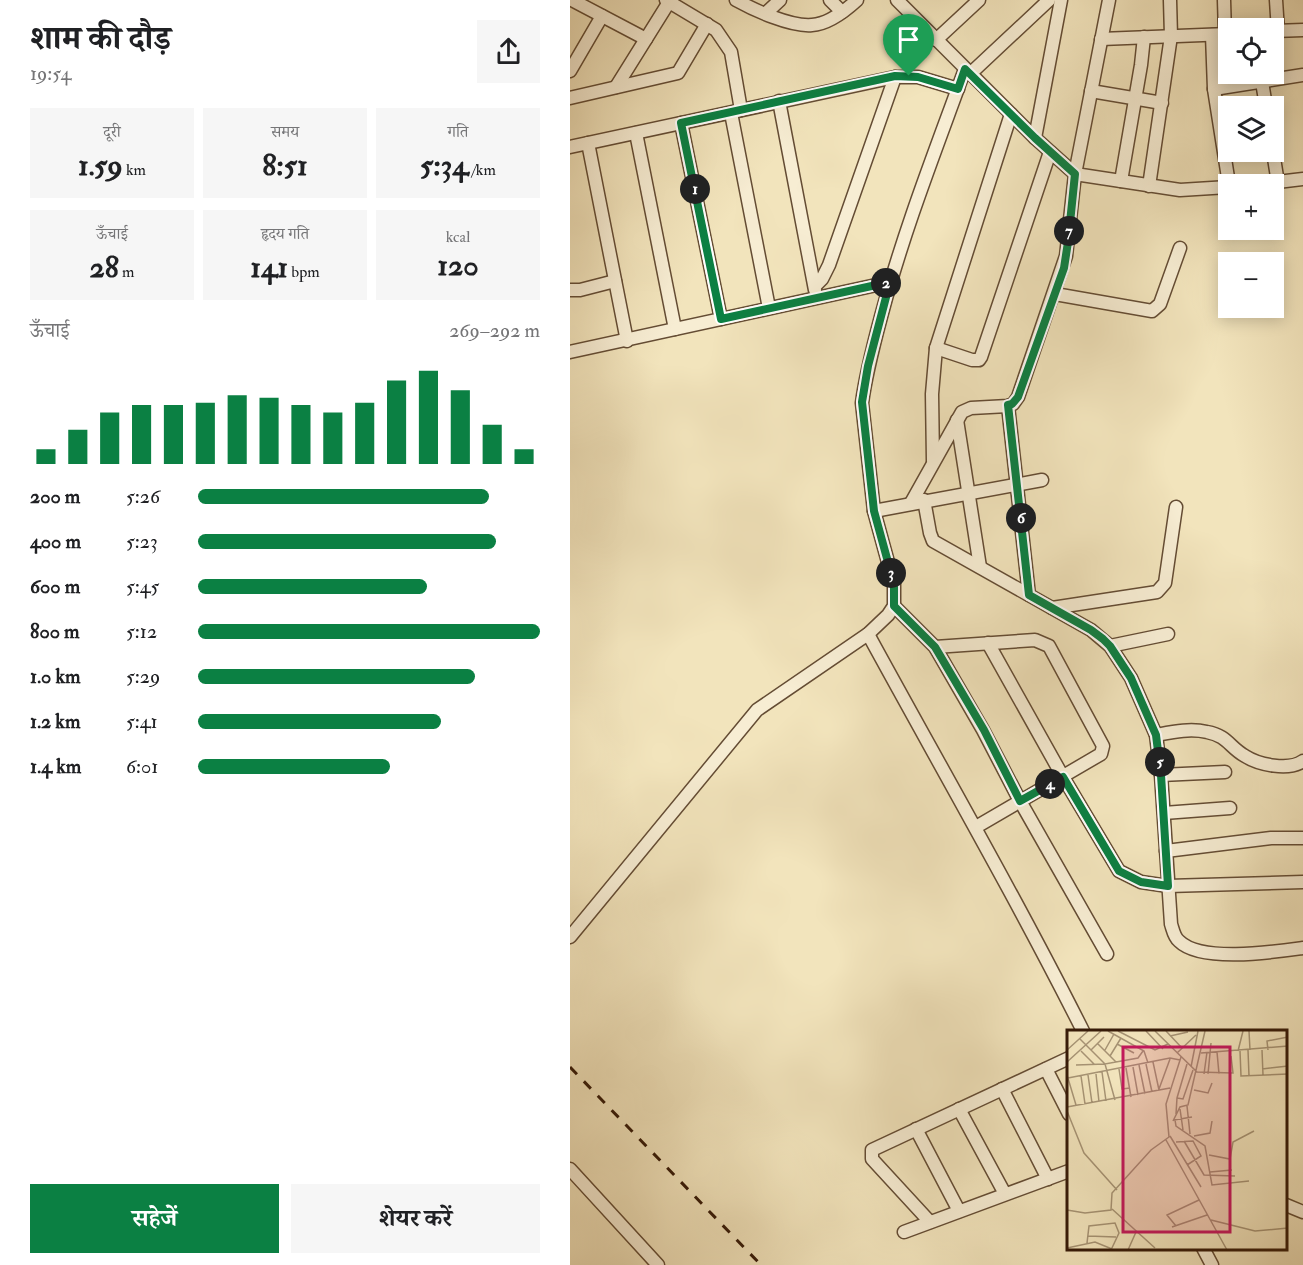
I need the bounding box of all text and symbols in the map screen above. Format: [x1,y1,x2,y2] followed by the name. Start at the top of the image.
[883,14,934,76] pin
[30,18,171,59] text: शाम की दौड़
[1218,18,1284,318] map controls
[1218,18,1284,84] button: locate
[477,20,540,83] button: share
[892,23,925,56] icon: arrive
[30,61,71,86] text: 19:54
[1218,96,1284,162] button: layers
[103,122,121,142] text: दूरी
[271,122,299,142] text: समय
[448,122,468,142] text: गति
[78,147,123,184] text: 1.59
[262,147,308,184] text: 8:51
[420,147,468,184] text: 5:34
[123,160,146,180] text: km
[468,160,496,180] text: /km
[680,174,710,204] pin: 1
[1218,174,1284,240] button: +
[692,179,698,199] text: 1
[1054,216,1084,246] pin: 7
[1065,221,1073,241] text: 7
[96,224,128,244] text: ऊँचाई
[261,224,309,244] text: हृदय गति
[446,227,470,247] text: kcal
[437,247,479,284] text: 120
[89,249,119,286] text: 28
[250,249,288,286] text: 141
[1218,252,1284,318] button: −
[119,262,135,282] text: m
[288,262,320,282] text: bpm
[871,268,901,298] pin: 2
[882,273,890,293] text: 2
[30,318,69,343] text: ऊँचाई
[449,318,540,343] text: 269–292 m
[30,484,80,509] text: 200 m
[126,484,160,509] text: 5:26
[1006,503,1036,533] pin: 6
[1017,508,1025,528] text: 6
[30,529,81,554] text: 400 m
[126,529,158,554] text: 5:23
[876,558,906,588] pin: 3
[888,563,894,583] text: 3
[30,574,80,599] text: 600 m
[126,574,159,599] text: 5:45
[30,619,80,644] text: 800 m
[126,619,157,644] text: 5:12
[30,664,81,689] text: 1.0 km
[126,664,160,689] text: 5:29
[30,709,80,734] text: 1.2 km
[126,709,158,734] text: 5:41
[1145,747,1175,777] pin: 5
[1156,752,1164,772] text: 5
[30,754,81,779] text: 1.4 km
[126,754,158,779] text: 6:01
[1035,769,1065,799] pin: 4
[1046,774,1054,794] text: 4
[1067,1030,1288,1250] inset map
[30,1184,279,1253] button: सहेजें
[291,1184,540,1253] button: शेयर करें

